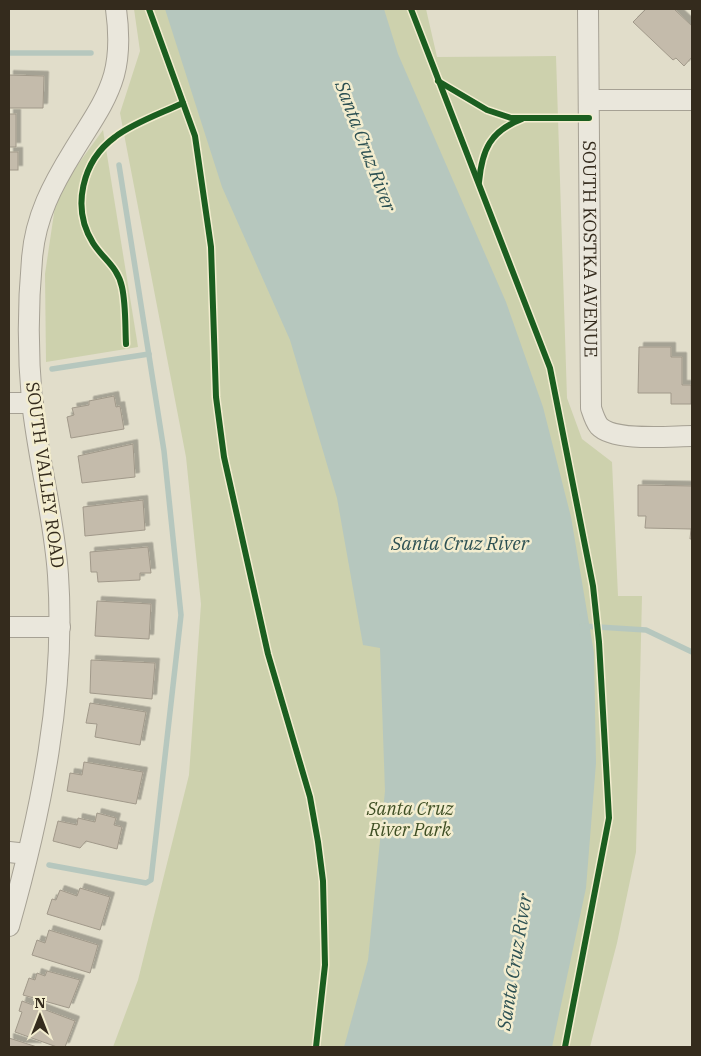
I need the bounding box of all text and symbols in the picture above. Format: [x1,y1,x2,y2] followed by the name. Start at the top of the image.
[330,76,402,215] water label: Santa Cruz River
[578,140,603,358] street label: SOUTH KOSTKA AVENUE
[21,380,70,569] street label: SOUTH VALLEY ROAD
[390,531,530,555] water label: Santa Cruz River
[366,797,454,841] park label: Santa Cruz River Park
[491,891,537,1033] water label: Santa Cruz River
[15,991,65,1041] north arrow
[34,994,46,1012] text: N

